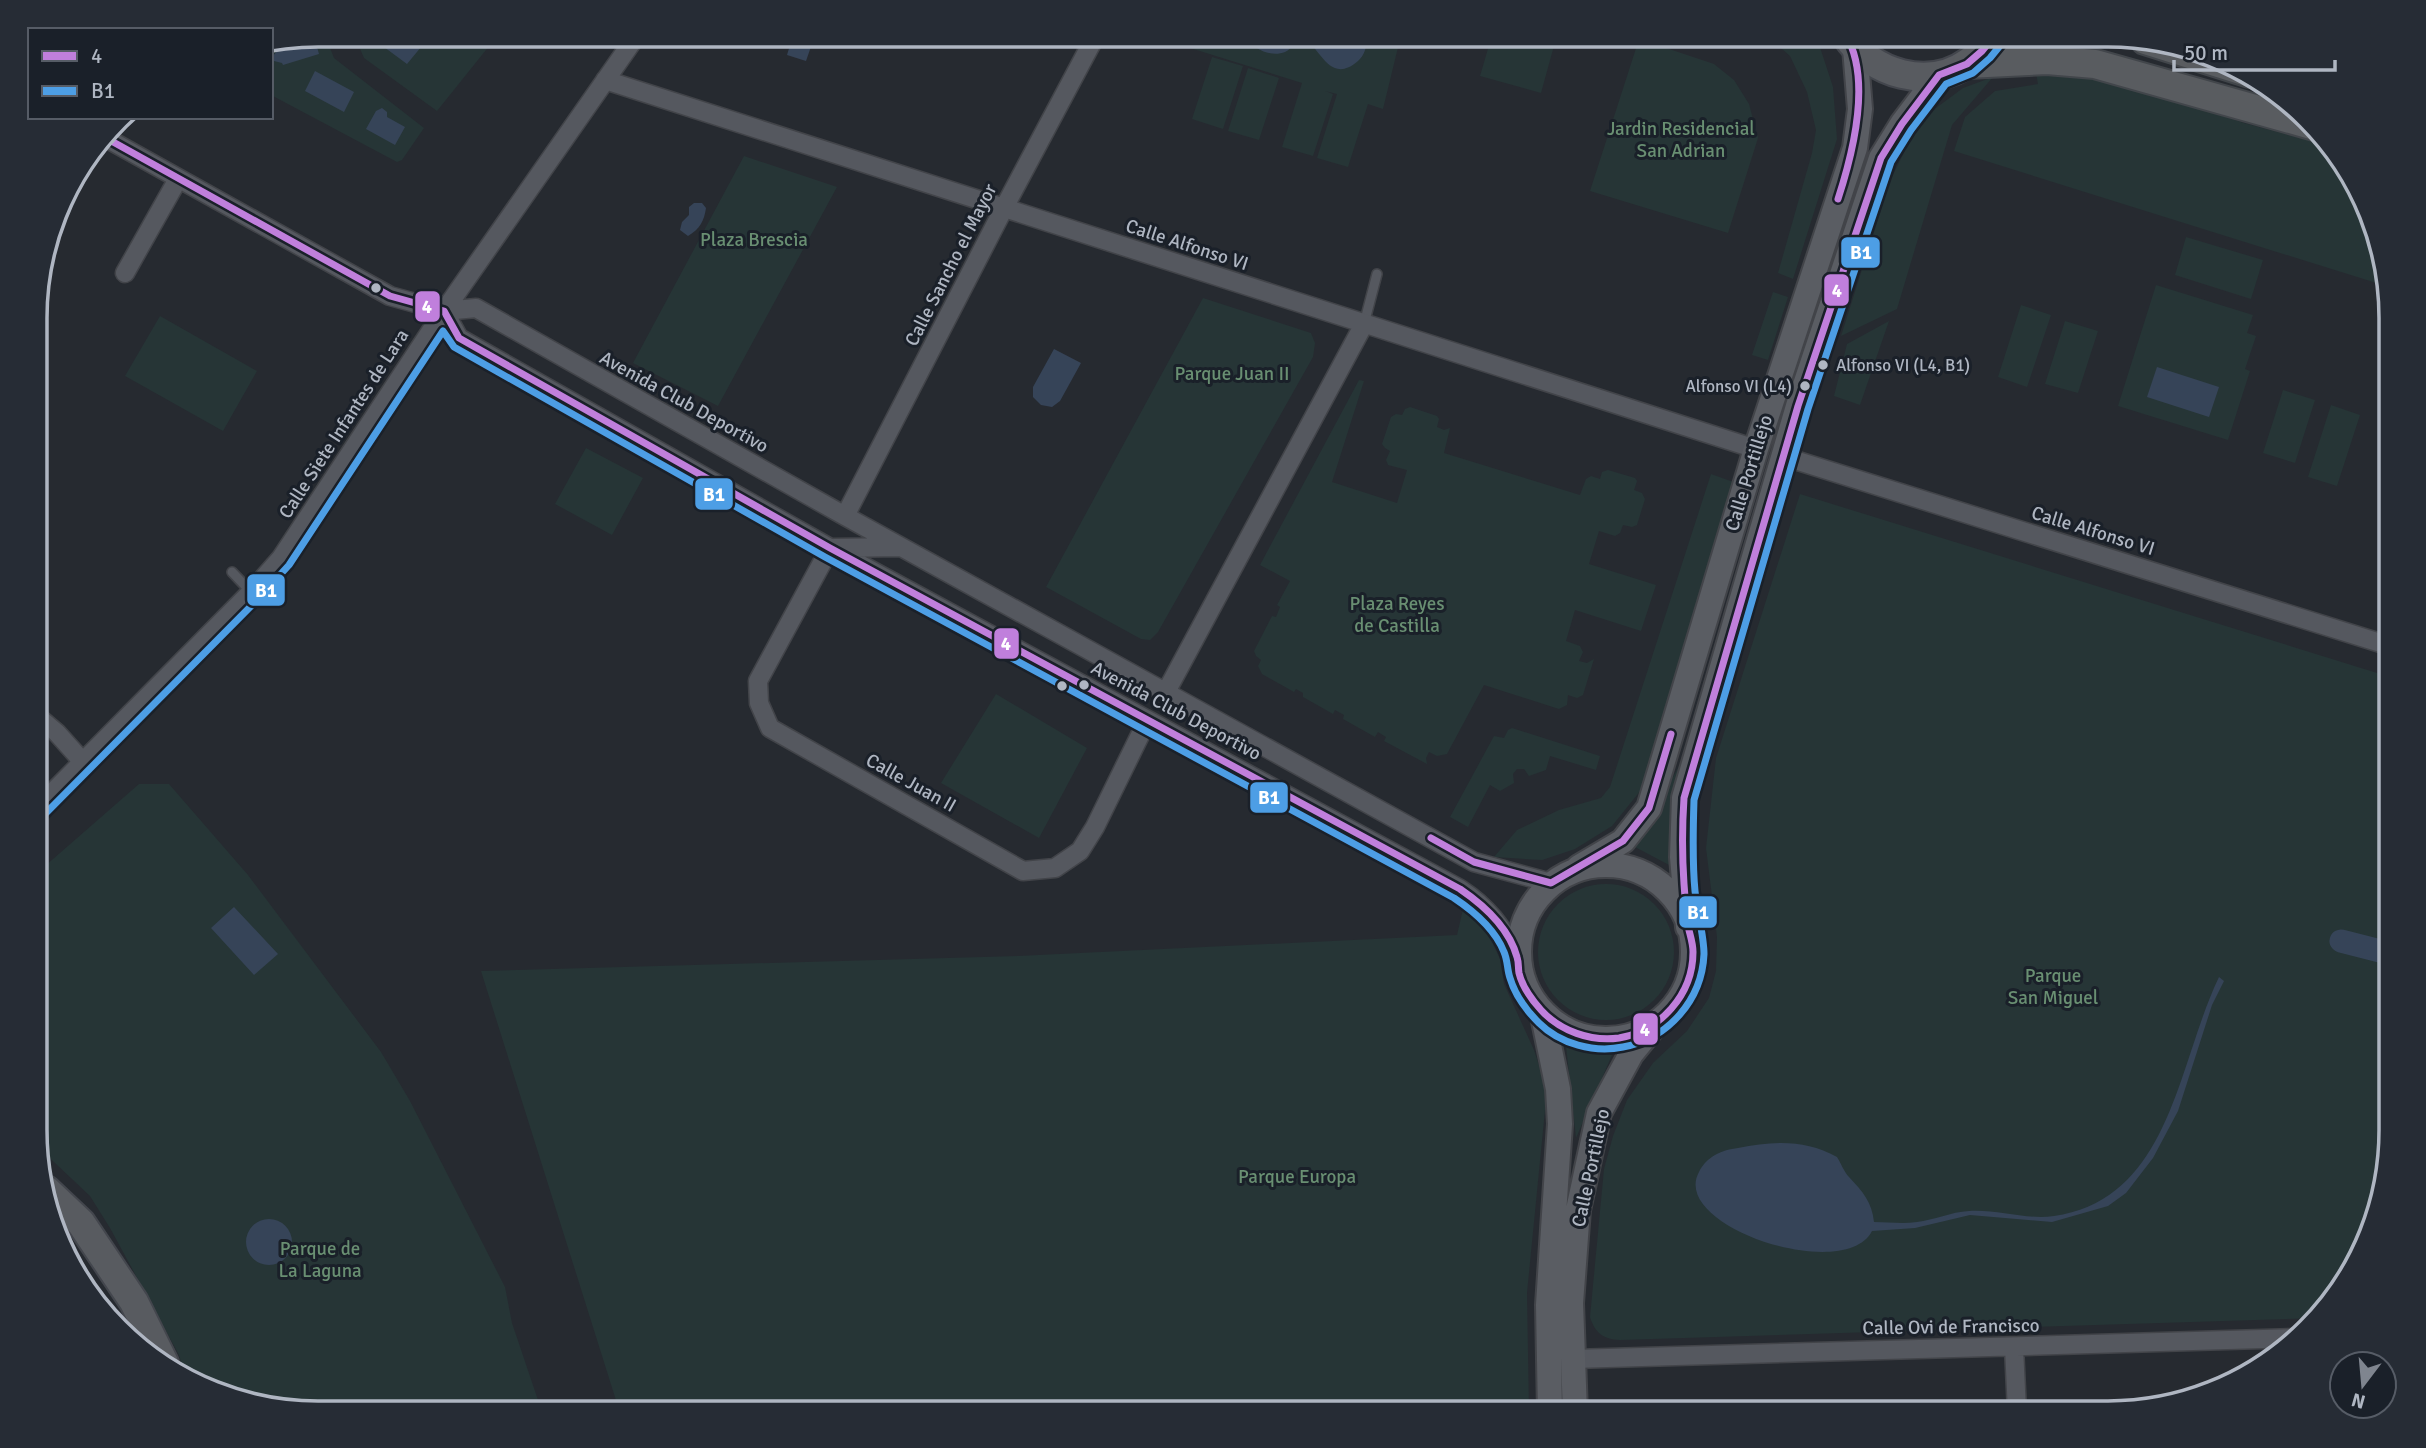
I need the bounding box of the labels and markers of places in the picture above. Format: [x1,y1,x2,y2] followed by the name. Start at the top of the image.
[369,281,383,295] unlabelled marker
[1836,355,1970,376] place label: Alfonso VI (L4, B1)
[1816,358,1830,372] marker: Alfonso VI (L4, B1)
[1686,376,1792,397] place label: Alfonso VI (L4)
[1798,379,1812,393] marker: Alfonso VI (L4)
[1077,678,1091,692] unlabelled marker
[1055,679,1069,693] unlabelled marker

